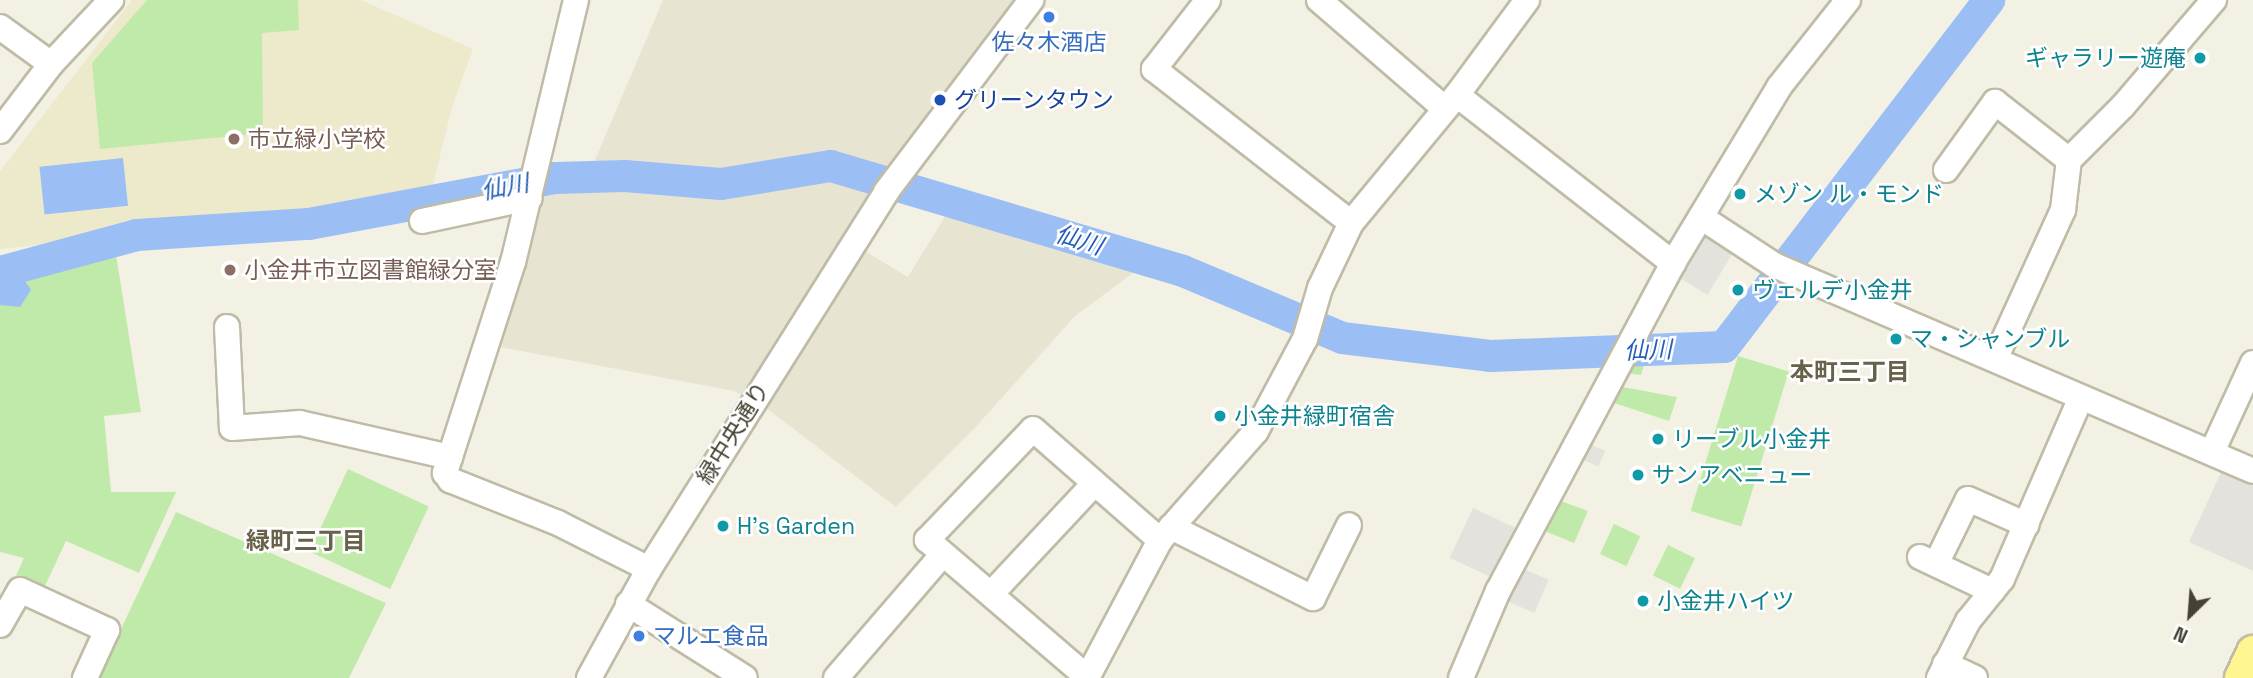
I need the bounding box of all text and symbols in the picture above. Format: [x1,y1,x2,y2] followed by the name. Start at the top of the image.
[1041,9,1057,25] marker: 佐々木酒店
[992,28,1106,56] place label: 佐々木酒店
[2025,44,2186,72] place label: ギャラリー遊庵
[2192,50,2208,66] marker: ギャラリー遊庵
[954,86,1115,114] place label: グリーンタウン
[932,92,948,108] marker: グリーンタウン
[248,125,386,153] place label: 市立緑小学校
[226,131,242,147] marker: 市立緑小学校
[479,168,531,206] water label: 仙川
[1754,180,1944,208] place label: メゾン ル・モンド
[1732,186,1748,202] marker: メゾン ル・モンド
[1052,219,1106,261] water label: 仙川
[244,256,497,284] place label: 小金井市立図書館緑分室
[222,262,238,278] marker: 小金井市立図書館緑分室
[1752,276,1913,304] place label: ヴェルデ小金井
[1730,282,1746,298] marker: ヴェルデ小金井
[1910,325,2071,353] place label: マ・シャンブル
[1888,331,1904,347] marker: マ・シャンブル
[1624,335,1672,365] water label: 仙川
[1790,358,1910,386] district label: 本町三丁目
[691,377,775,489] street label: 緑中央通り
[1234,402,1395,430] place label: 小金井緑町宿舎
[1212,408,1228,424] marker: 小金井緑町宿舎
[1672,425,1833,453] place label: リーブル小金井
[1650,431,1666,447] marker: リーブル小金井
[1652,461,1813,489] place label: サンアベニュー
[1630,467,1646,483] marker: サンアベニュー
[737,512,855,540] place label: H’s Garden
[715,518,731,534] marker: H’s Garden
[246,527,366,555] district label: 緑町三丁目
[2155,580,2225,650] north arrow
[1657,587,1795,615] place label: 小金井ハイツ
[1635,593,1651,609] marker: 小金井ハイツ
[2170,620,2192,649] text: N
[653,622,768,650] place label: マルエ食品
[631,628,647,644] marker: マルエ食品

